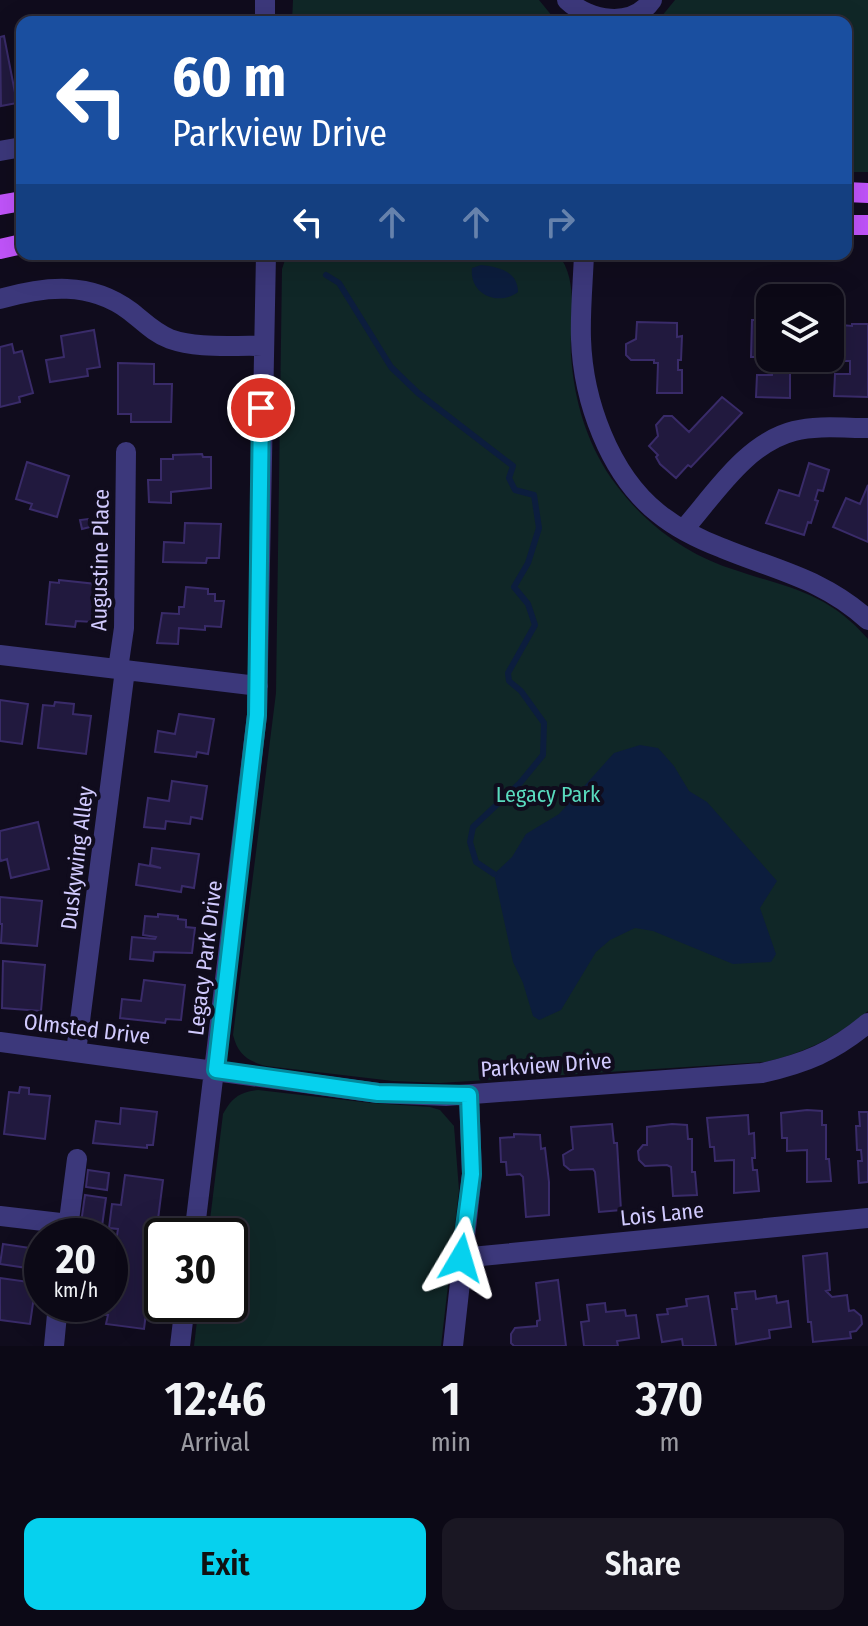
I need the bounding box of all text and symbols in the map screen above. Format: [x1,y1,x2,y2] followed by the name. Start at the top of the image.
[172,44,286,111] text: 60 m
[40,48,144,152] icon: left
[172,112,387,156] text: Parkview Drive
[286,200,330,244] icon: left
[370,200,414,244] icon: ahead
[454,200,498,244] icon: ahead
[538,200,582,244] icon: right
[756,284,844,372] map controls
[756,284,844,372] button: layers
[227,374,295,442] pin
[239,386,283,430] icon: arrive
[85,489,115,631] street label: Augustine Place
[496,781,601,808] park label: Legacy Park
[55,784,99,931] street label: Duskywing Alley
[182,879,228,1037] street label: Legacy Park Drive
[22,1008,152,1050] street label: Olmsted Drive
[479,1047,613,1083] street label: Parkview Drive
[619,1196,705,1232] street label: Lois Lane
[419,1216,503,1300] position arrow
[144,1218,248,1322] speed limit sign: 30
[56,1236,96,1284] text: 20
[54,1278,98,1302] text: km/h
[165,1370,266,1428] text: 12:46
[441,1370,461,1428] text: 1
[636,1370,703,1428] text: 370
[181,1427,250,1458] text: Arrival
[431,1427,471,1458] text: min
[660,1427,680,1458] text: m
[24,1518,426,1610] button: Exit
[442,1518,844,1610] button: Share

